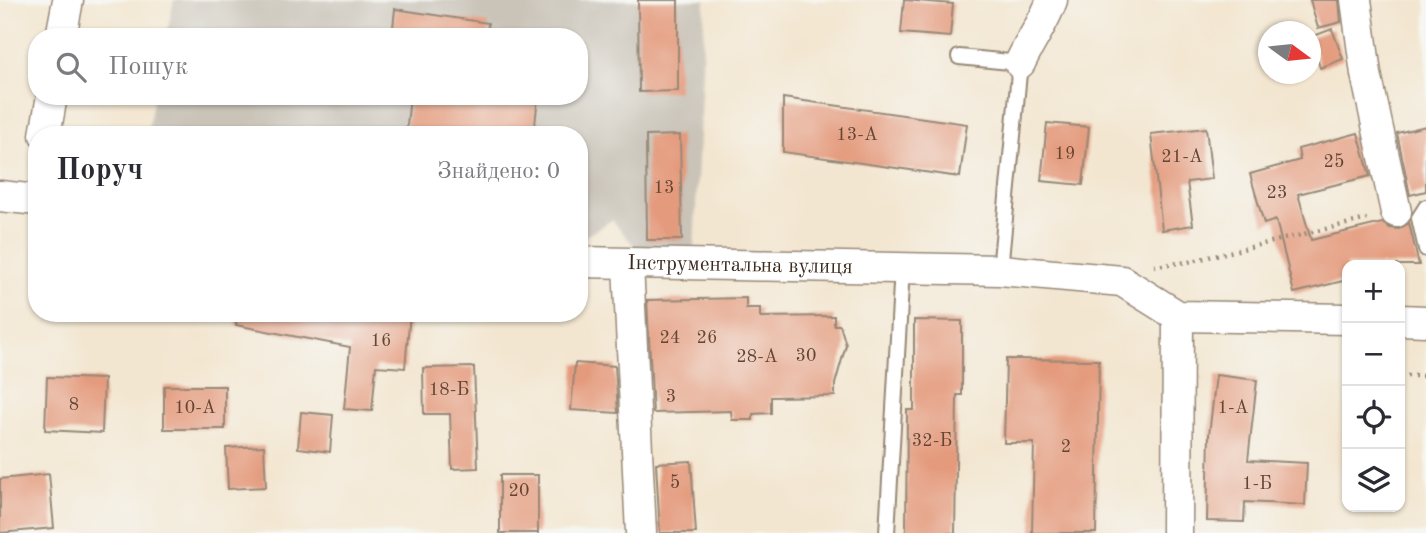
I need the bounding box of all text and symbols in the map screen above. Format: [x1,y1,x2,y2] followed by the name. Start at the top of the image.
[1258,21,1321,84] north arrow
[28,28,588,105] search box
[52,48,90,86] icon: search
[108,54,188,80] text: Пошук
[836,126,878,144] house number: 13-А
[1055,145,1075,163] house number: 19
[1161,148,1203,166] house number: 21-А
[1324,153,1344,171] house number: 25
[56,156,143,186] text: Поруч
[437,160,560,183] text: Знайдено: 0
[654,179,674,197] house number: 13
[1267,184,1287,202] house number: 23
[627,252,853,278] street label: Інструментальна вулиця
[1342,260,1405,512] map controls
[1342,260,1405,323] button: +
[1342,323,1405,386] button: −
[660,329,680,347] house number: 24
[697,329,717,347] house number: 26
[371,332,391,350] house number: 16
[796,347,816,365] house number: 30
[736,348,778,366] house number: 28-А
[429,381,469,399] house number: 18-Б
[1342,386,1405,449] button: locate
[666,388,676,406] house number: 3
[69,396,79,414] house number: 8
[174,399,216,417] house number: 10-А
[1218,399,1249,417] house number: 1-А
[912,432,952,450] house number: 32-Б
[1061,438,1071,456] house number: 2
[1342,449,1405,512] button: layers
[670,474,680,492] house number: 5
[1242,475,1272,493] house number: 1-Б
[509,482,529,500] house number: 20

